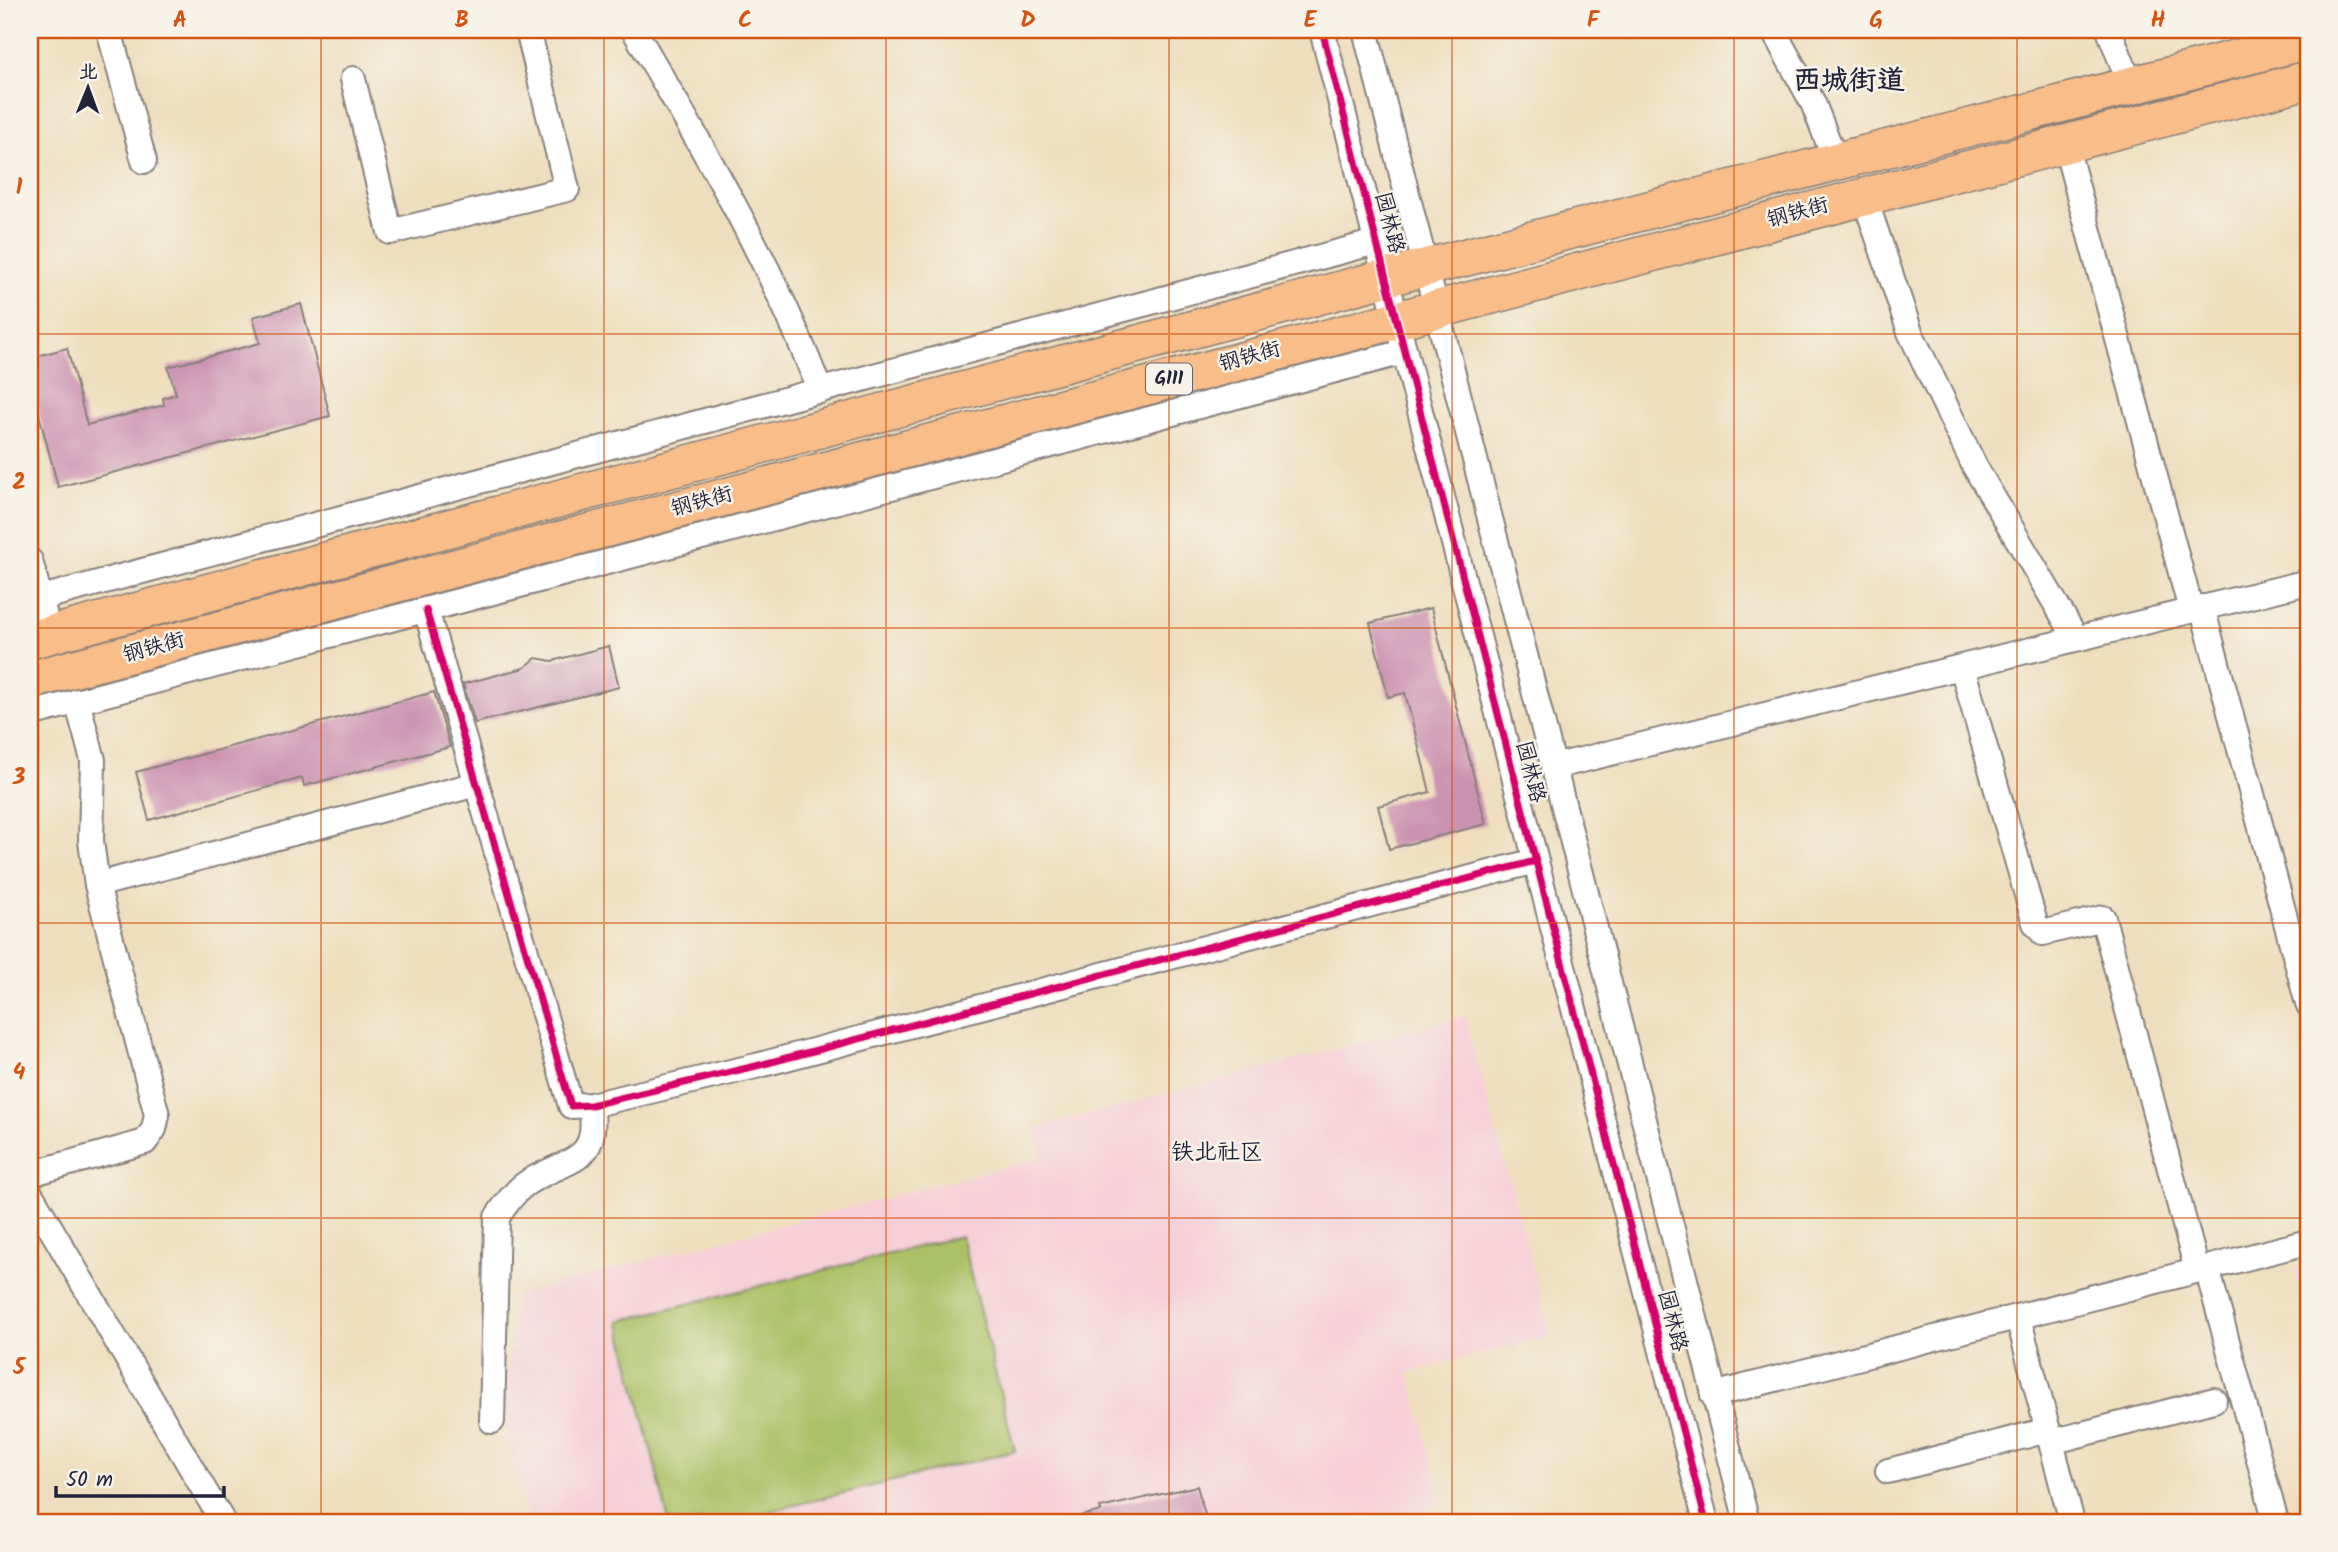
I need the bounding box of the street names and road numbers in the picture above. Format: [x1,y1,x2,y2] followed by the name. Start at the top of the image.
[1365,188,1413,258] street label: 园林路
[1763,189,1833,237] street label: 钢铁街
[1215,333,1285,381] street label: 钢铁街
[1146,364,1192,394] road number: G111
[667,478,737,526] street label: 钢铁街
[119,624,189,672] street label: 钢铁街
[1506,737,1554,807] street label: 园林路
[1648,1286,1696,1356] street label: 园林路

